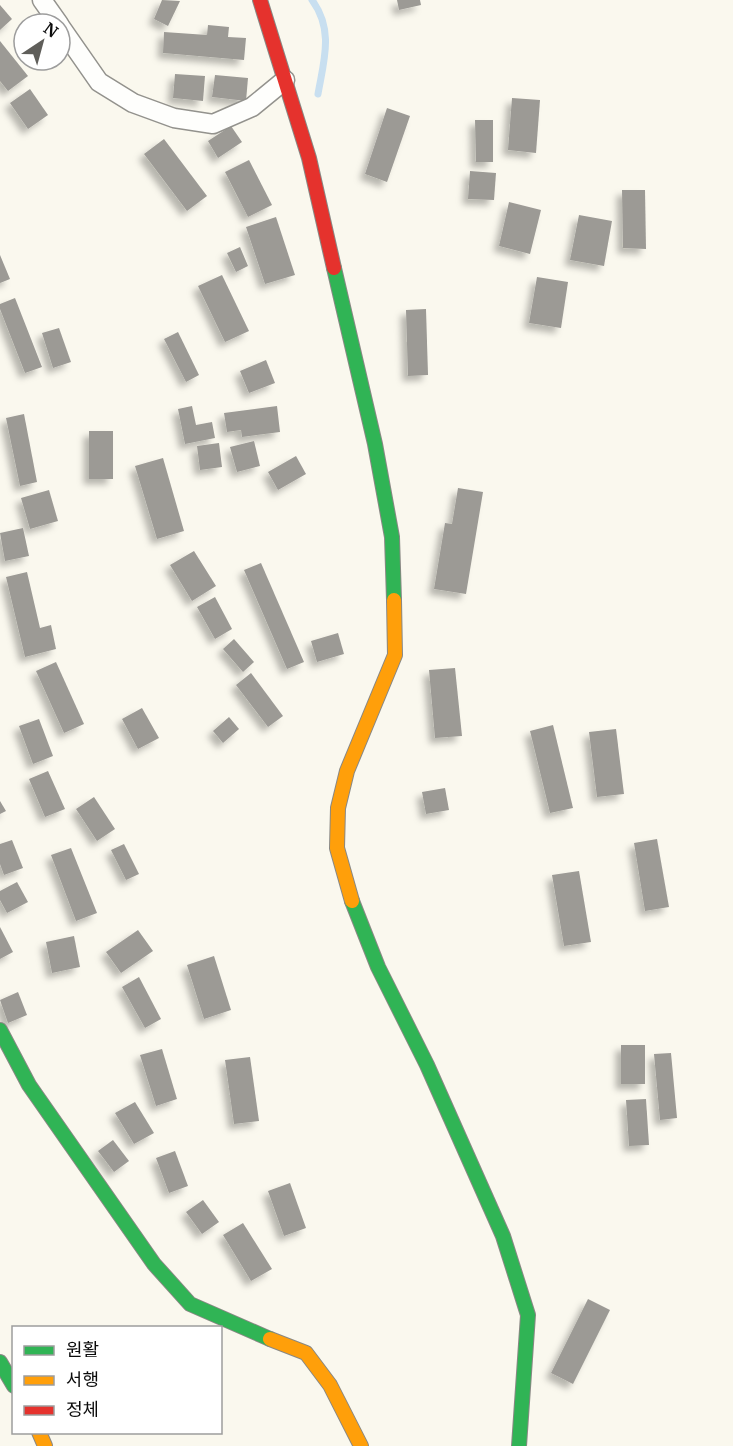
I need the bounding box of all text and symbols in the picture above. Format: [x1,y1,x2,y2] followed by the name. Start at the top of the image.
[12,12,72,72] north arrow
[40,18,62,42] text: N
[12,1326,222,1434] legend
[66,1338,99,1361] text: 원활
[66,1368,99,1391] text: 서행
[66,1398,99,1421] text: 정체

